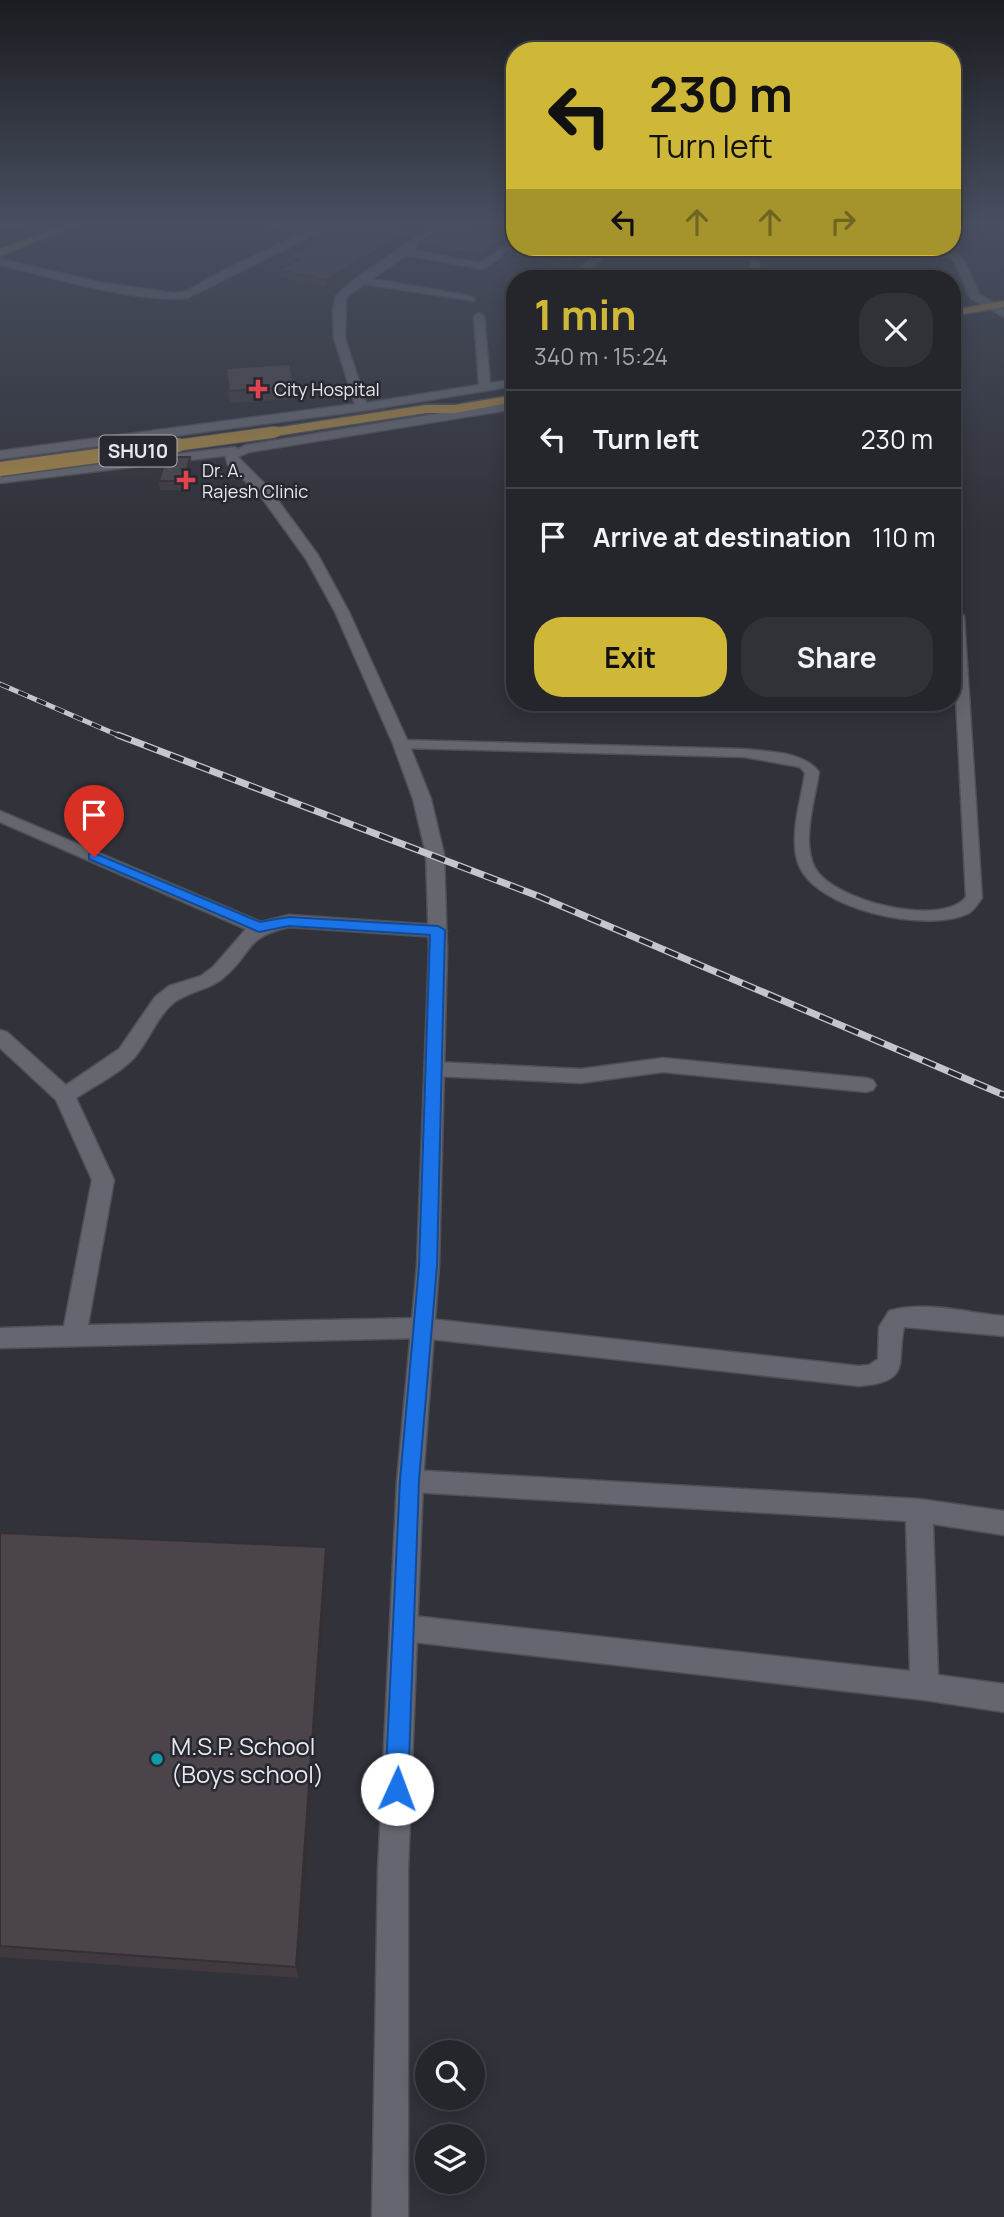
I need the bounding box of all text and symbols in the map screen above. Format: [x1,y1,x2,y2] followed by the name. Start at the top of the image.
[649,60,793,127] text: 230 m
[534,70,625,161] icon: left
[649,124,773,168] text: Turn left
[605,203,643,241] icon: left
[678,203,716,241] icon: ahead
[751,203,789,241] icon: ahead
[824,203,862,241] icon: right
[534,285,637,343] text: 1 min
[859,293,933,367] button: close
[534,340,668,372] text: 340 m · 15:24
[274,377,380,401] place label: City Hospital
[248,379,268,399] marker: City Hospital
[534,420,572,458] icon: left
[593,421,700,457] text: Turn left
[861,421,933,457] text: 230 m
[100,436,176,466] road number: SHU10
[202,458,308,503] place label: Dr. A. Rajesh Clinic
[176,470,196,490] marker: Dr. A. Rajesh Clinic
[534,518,572,556] icon: arrive
[593,519,851,555] text: Arrive at destination
[872,519,935,555] text: 110 m
[534,617,727,697] button: Exit
[741,617,933,697] button: Share
[64,785,124,857] pin
[75,796,113,834] icon: arrive
[171,1729,324,1790] place label: M.S.P. School (Boys school)
[149,1751,165,1767] marker: M.S.P. School (Boys school)
[360,1752,434,1826] position arrow
[415,2040,485,2194] map controls
[415,2040,485,2110] button: search
[415,2124,485,2194] button: layers

